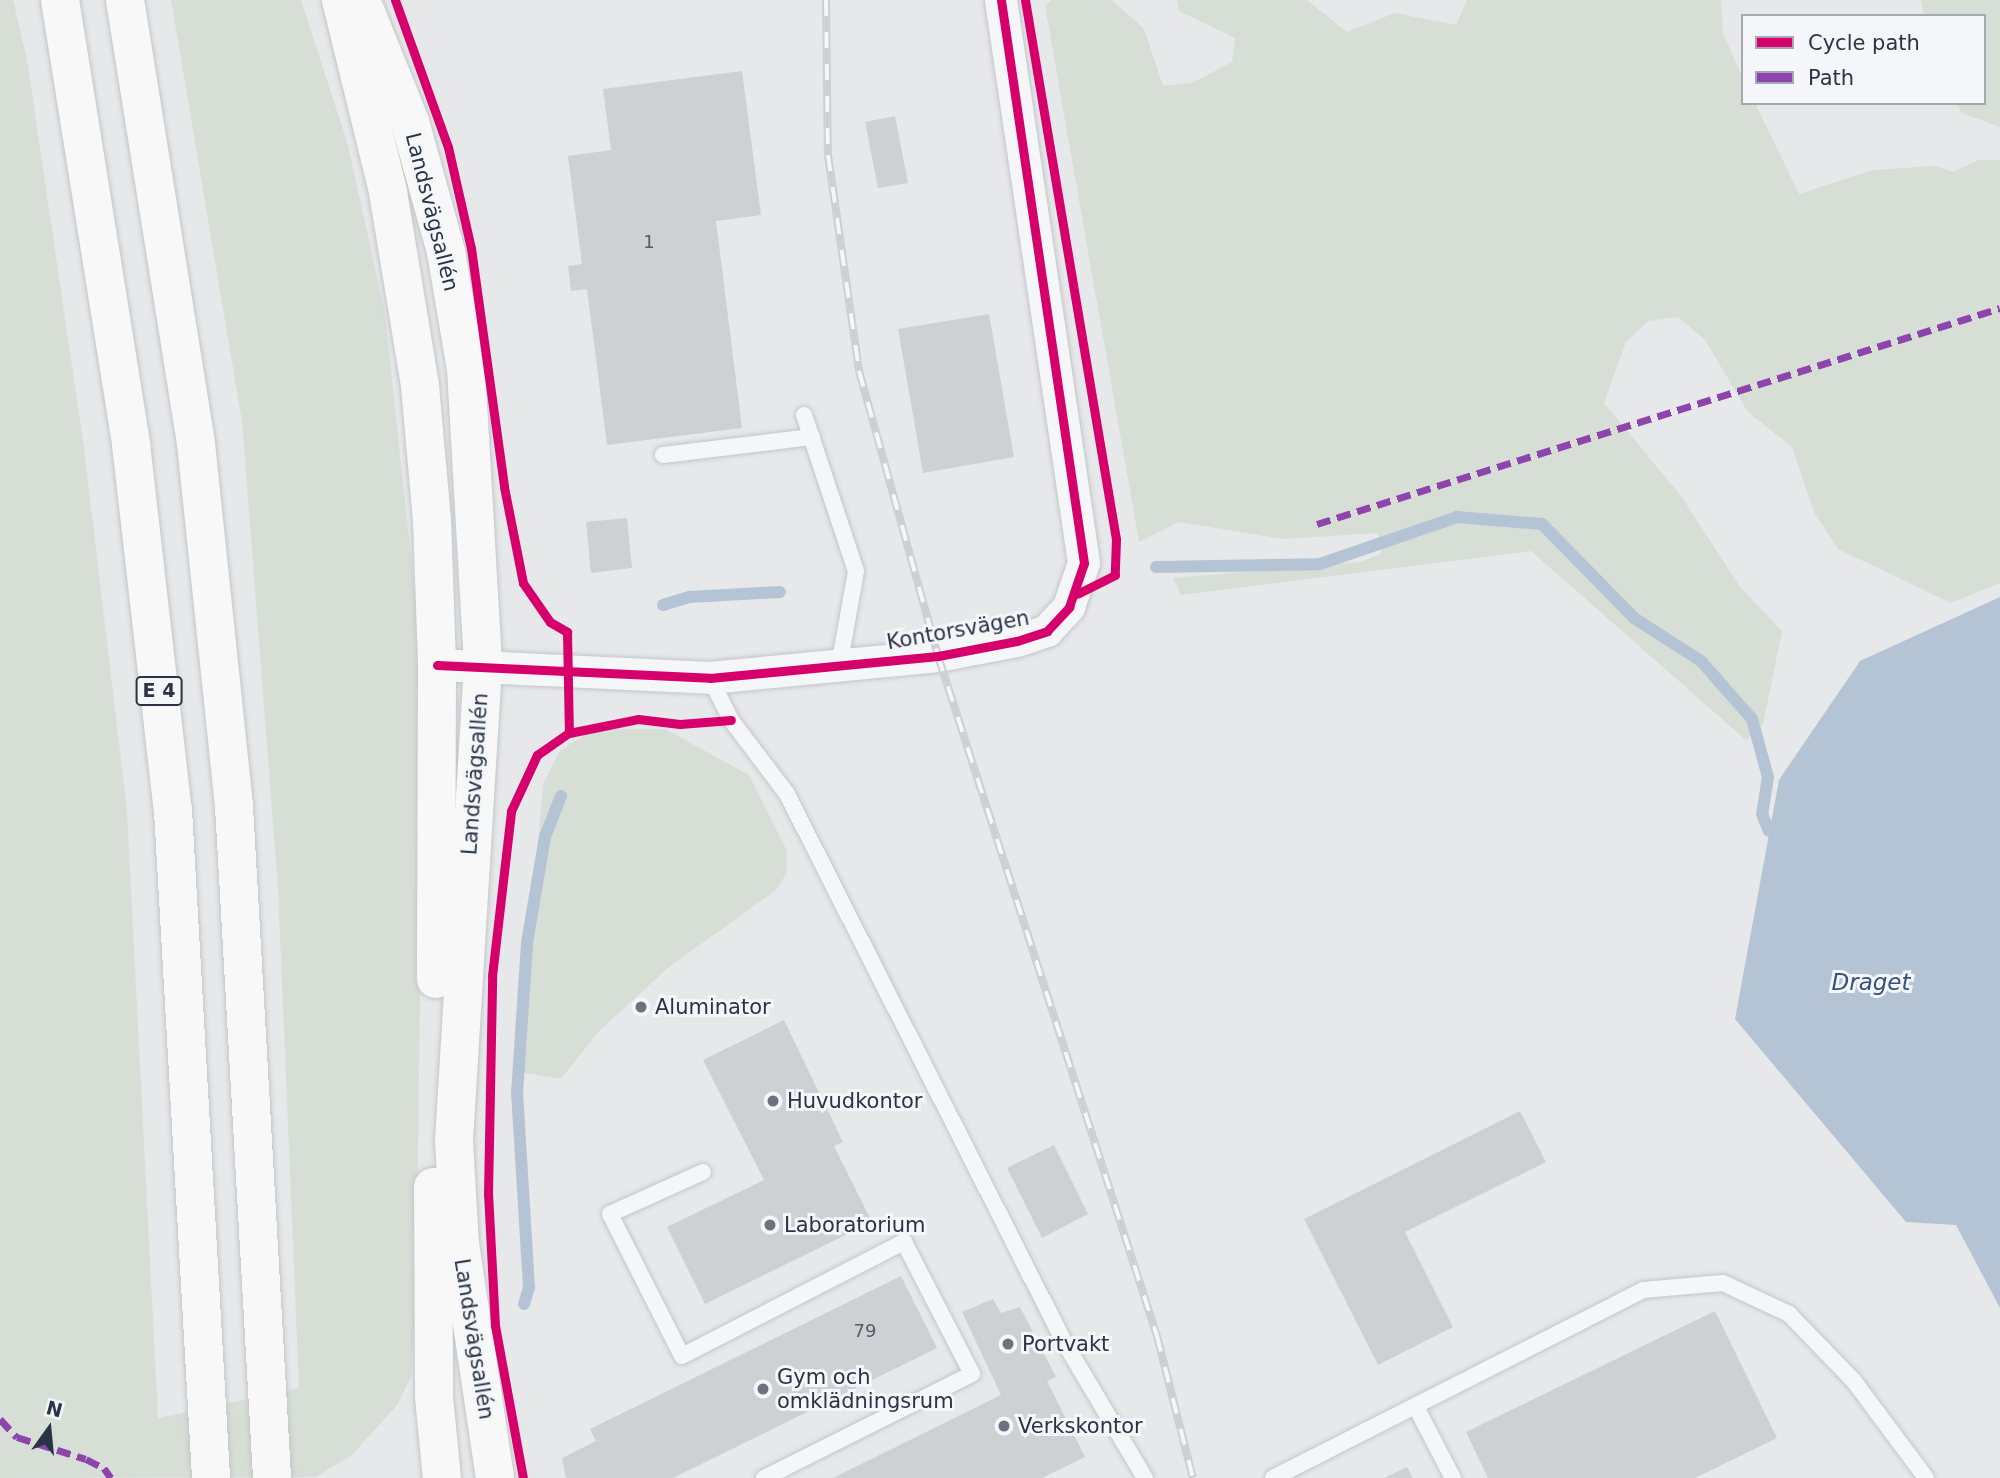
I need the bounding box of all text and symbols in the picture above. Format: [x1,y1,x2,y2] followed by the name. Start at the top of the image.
[1741,14,1986,105] legend
[1808,31,1920,55] text: Cycle path
[1808,66,1854,90] text: Path
[400,130,464,294] street label: Landsvägsallén
[643,231,655,253] house number: 1
[885,605,1031,655] street label: Kontorsvägen
[134,676,184,706] road number: E 4
[457,692,493,856] street label: Landsvägsallén
[1831,968,1911,996] water label: Draget
[655,994,771,1020] place label: Aluminator
[633,999,649,1015] marker: Aluminator
[787,1088,922,1114] place label: Huvudkontor
[765,1093,781,1109] marker: Huvudkontor
[784,1212,926,1238] place label: Laboratorium
[762,1217,778,1233] marker: Laboratorium
[449,1257,499,1421] street label: Landsvägsallén
[854,1320,876,1342] house number: 79
[1022,1331,1109,1357] place label: Portvakt
[1000,1336,1016,1352] marker: Portvakt
[777,1364,954,1414] place label: Gym och omklädningsrum
[755,1381,771,1397] marker: Gym och omklädningsrum
[14,1394,84,1464] north arrow
[44,1396,65,1421] text: N
[1018,1413,1143,1439] place label: Verkskontor
[996,1418,1012,1434] marker: Verkskontor

